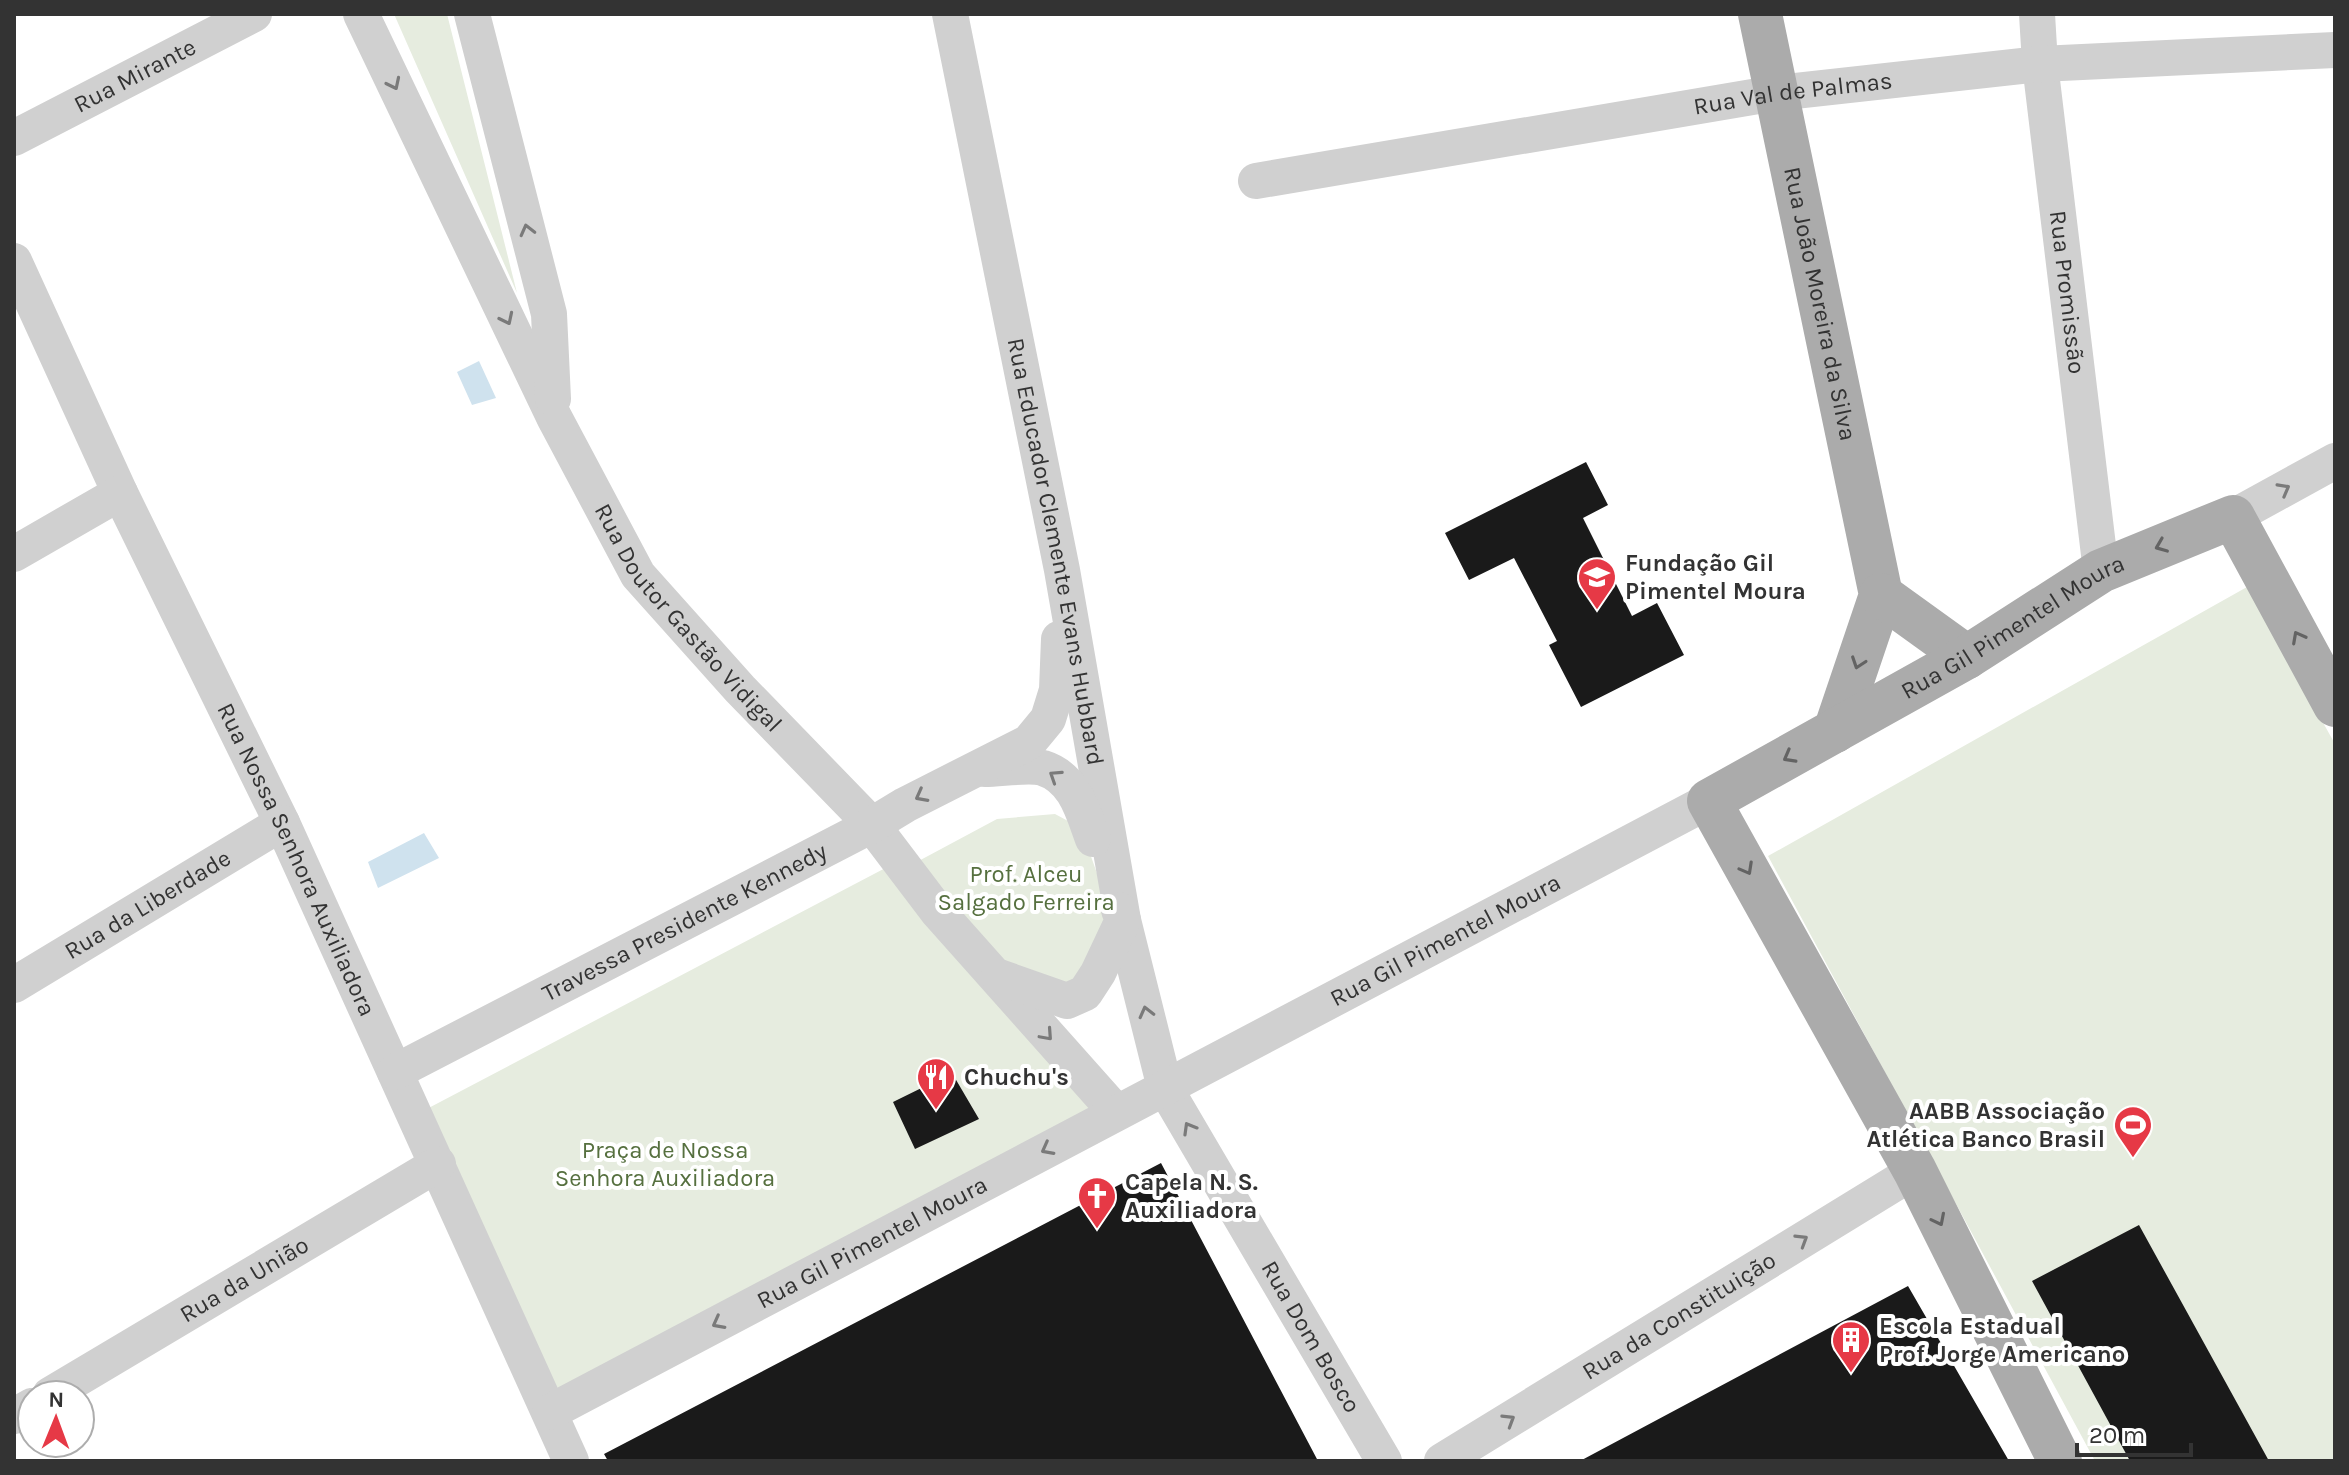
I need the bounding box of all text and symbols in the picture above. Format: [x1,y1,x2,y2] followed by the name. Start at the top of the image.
[69,33,201,119] street label: Rua Mirante
[1691,66,1894,121] street label: Rua Val de Palmas
[384,76,400,91] one-way arrow
[1778,164,1863,443] street label: Rua João Moreira da Silva
[2044,209,2091,376] street label: Rua Promissão
[520,223,537,237] one-way arrow
[497,310,513,325] one-way arrow
[1002,335,1110,768] street label: Rua Educador Clemente Evans Hubbard
[2276,484,2290,499] one-way arrow
[589,499,788,738] street label: Rua Doutor Gastão Vidigal
[2155,537,2169,553] one-way arrow
[1625,549,1806,605] place label: Fundação Gil Pimentel Moura
[1896,549,2128,705] street label: Rua Gil Pimentel Moura
[1576,556,1618,611] school or university icon: Fundação Gil Pimentel Moura
[2292,631,2308,646] one-way arrow
[1852,655,1868,669] one-way arrow
[211,698,382,1021] street label: Rua Nossa Senhora Auxiliadora
[1783,747,1797,762] one-way arrow
[1050,771,1064,786] one-way arrow
[915,787,929,802] one-way arrow
[537,837,831,1007] street label: Travessa Presidente Kennedy
[59,843,236,965] street label: Rua da Liberdade
[937,860,1115,916] park label: Prof. Alceu Salgado Ferreira
[1738,860,1753,875] one-way arrow
[1325,868,1565,1012] street label: Rua Gil Pimentel Moura
[1139,1006,1156,1019] one-way arrow
[1038,1026,1052,1041] one-way arrow
[915,1056,957,1111] restaurant icon: Chuchu's
[964,1063,1069,1091] place label: Chuchu's
[1867,1097,2105,1153] place label: AABB Associação Atlética Banco Brasil
[2112,1104,2154,1159] sports icon: AABB Associação Atlética Banco Brasil
[1183,1122,1199,1137] one-way arrow
[555,1136,775,1192] park label: Praça de Nossa Senhora Auxiliadora
[1041,1139,1056,1154] one-way arrow
[1125,1168,1258,1224] place label: Capela N. S. Auxiliadora
[752,1170,992,1314] street label: Rua Gil Pimentel Moura
[1076,1175,1118,1230] church icon: Capela N. S. Auxiliadora
[1930,1211,1945,1226] one-way arrow
[175,1230,314,1329] street label: Rua da União
[1793,1235,1808,1250] one-way arrow
[1577,1246,1781,1386] street label: Rua da Constituição
[1256,1256,1366,1418] street label: Rua Dom Bosco
[1879,1312,2125,1368] place label: Escola Estadual Prof. Jorge Americano
[712,1313,727,1328] one-way arrow
[1830,1319,1872,1374] building icon: Escola Estadual Prof. Jorge Americano
[16,1379,96,1459] north arrow
[48,1387,64,1413] text: N
[2077,1407,2191,1457] scale bar
[1500,1415,1515,1430] one-way arrow
[2089,1421,2145,1449] text: 20 m

